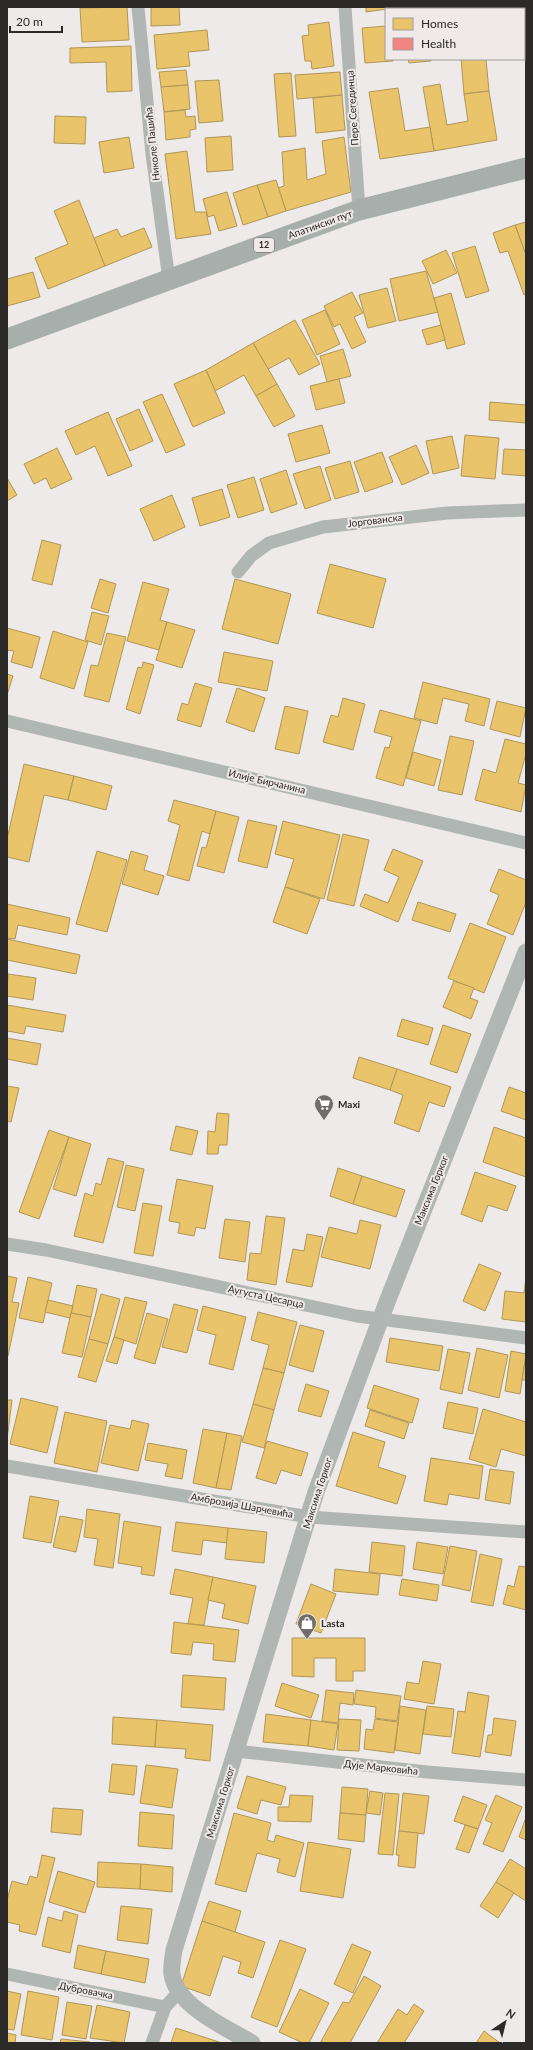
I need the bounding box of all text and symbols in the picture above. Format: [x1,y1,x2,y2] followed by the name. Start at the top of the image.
[10,8,62,34] scale bar
[385,8,525,60] legend
[16,14,43,29] text: 20 m
[421,16,458,31] text: Homes
[421,36,456,51] text: Health
[343,70,361,146] street label: Пере Сегединца
[142,106,162,182] street label: Николе Пашића
[286,207,354,241] street label: Апатински пут
[254,238,274,252] road number: 12
[347,511,403,529] street label: Јоргованска
[227,766,307,796] street label: Илије Бирчанина
[313,1093,335,1121] supermarket icon: Maxi
[338,1098,361,1110] place label: Maxi
[412,1153,450,1227] street label: Максима Горког
[227,1282,305,1310] street label: Аугуста Цесарца
[300,1456,334,1530] street label: Максима Горког
[190,1490,294,1520] street label: Амброзија Шарчевића
[296,1612,318,1640] shop icon: Lasta
[321,1617,344,1629] place label: Lasta
[343,1757,419,1777] street label: Дује Марковића
[203,1765,237,1839] street label: Максима Горког
[58,1979,114,2001] street label: Дубровачка
[485,2002,525,2042] north arrow
[504,2006,518,2021] text: N

